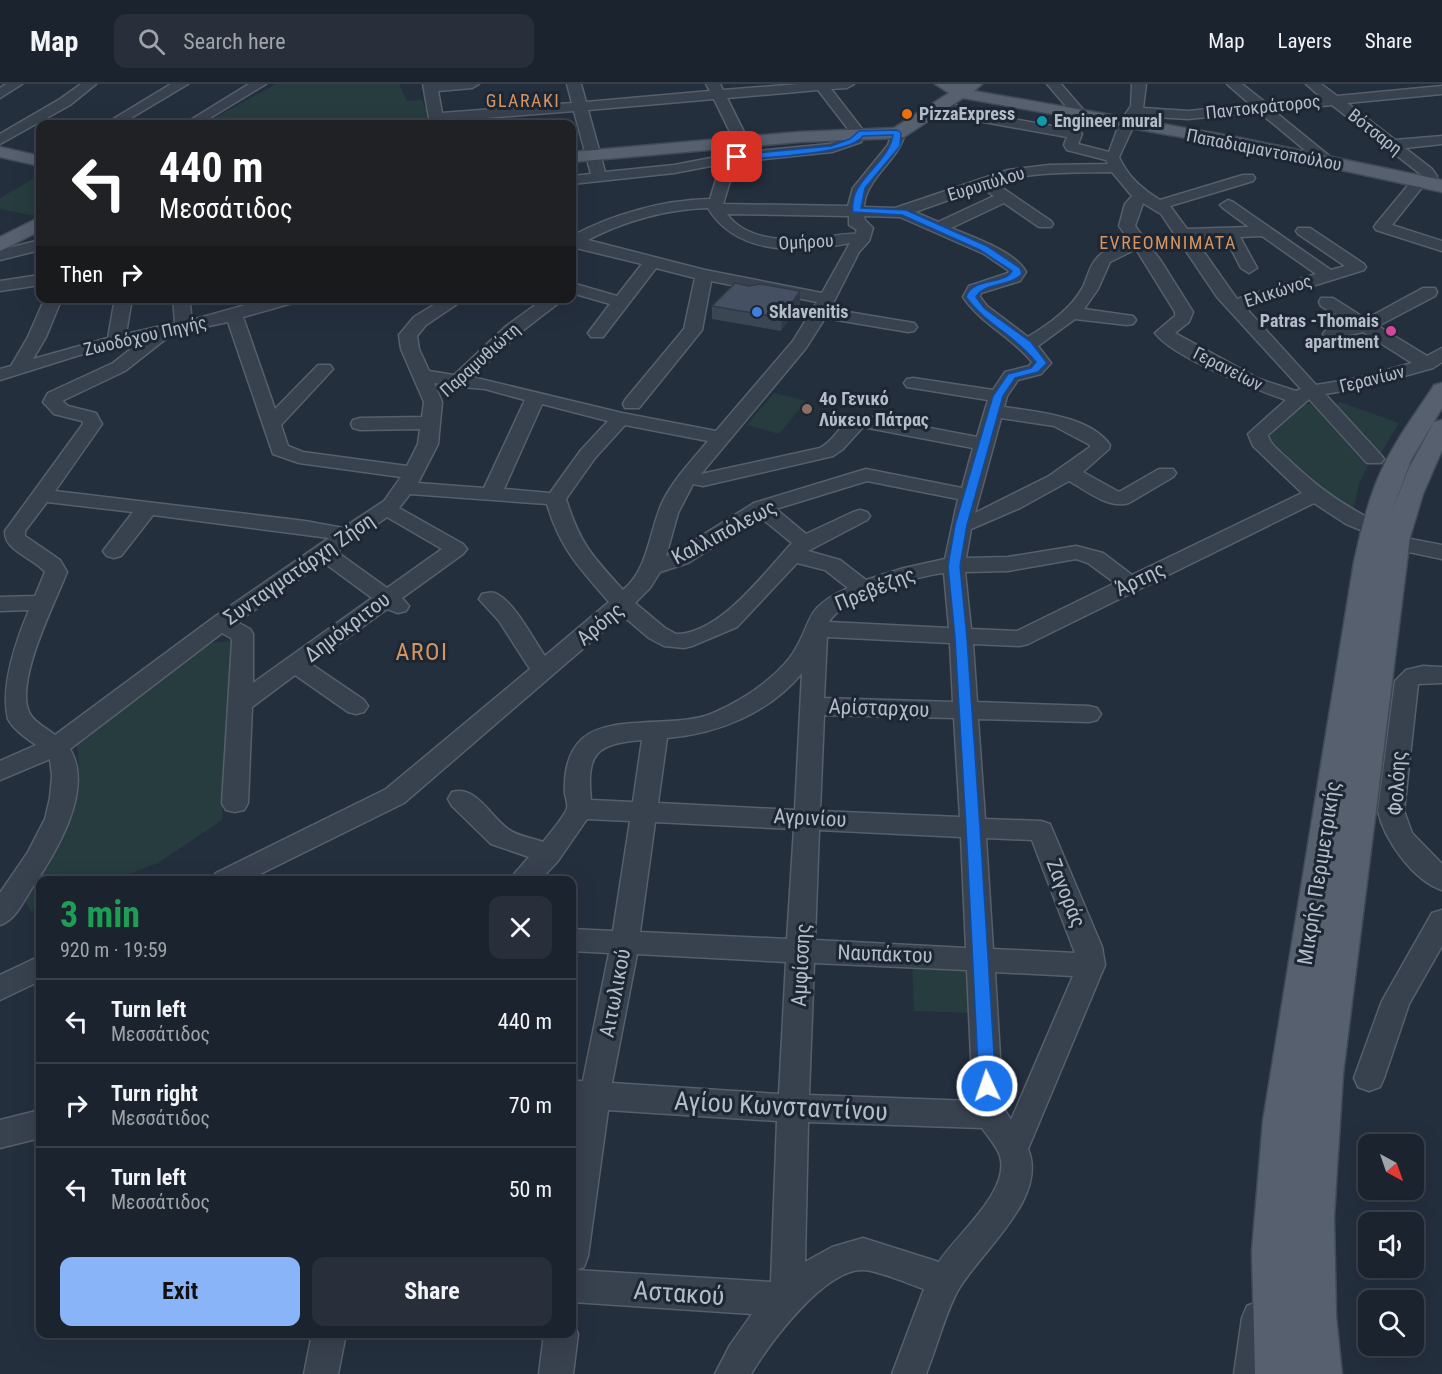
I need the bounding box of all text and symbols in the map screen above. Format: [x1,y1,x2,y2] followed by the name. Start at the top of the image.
[114,14,534,68] search box
[30,25,78,58] text: Map
[135,25,168,58] icon: search
[183,29,286,54] text: Search here
[1208,29,1245,53] text: Map
[1278,29,1332,53] text: Layers
[1365,29,1412,53] text: Share
[486,90,560,111] district label: GLARAKI
[1204,90,1321,123] street label: Παντοκράτορος
[919,103,1015,124] place label: PizzaExpress
[1344,104,1406,159] street label: Βότσαρη
[900,107,914,121] marker: PizzaExpress
[1054,110,1162,131] place label: Engineer mural
[1035,114,1049,128] marker: Engineer mural
[1185,124,1344,175] street label: Παπαδιαμαντοπούλου
[711,131,762,182] pin
[720,140,753,173] icon: arrive
[159,143,264,192] text: 440 m
[60,144,138,222] icon: left
[945,162,1027,205] street label: Ευρυπύλου
[159,193,293,225] text: Μεσσάτιδος
[778,230,834,253] street label: Ομήρου
[1099,232,1237,253] district label: EVREOMNIMATA
[115,258,148,291] icon: right
[60,262,103,287] text: Then
[1241,270,1314,311] street label: Ελικώνος
[769,301,848,322] place label: Sklavenitis
[750,305,764,319] marker: Sklavenitis
[1260,310,1379,352] place label: Patras -Thomais apartment
[81,311,208,360] street label: Ζωοδόχου Πηγής
[435,318,524,401] street label: Παραμυθιώτη
[1384,324,1398,338] marker: Patras -Thomais apartment
[1190,342,1267,395] street label: Γερανείων
[1337,360,1407,397] street label: Γερανίων
[819,388,929,430] place label: 4ο Γενικό Λύκειο Πάτρας
[800,402,814,416] marker: 4ο Γενικό Λύκειο Πάτρας
[668,494,780,570] street label: Καλλιπόλεως
[219,508,379,630] street label: Συνταγματάρχη Ζήση
[1111,557,1169,601] street label: Άρτης
[832,562,918,616] street label: Πρεβέζης
[299,587,395,667] street label: Δημόκριτου
[572,598,628,650] street label: Αρόης
[395,638,449,666] district label: AROI
[828,694,930,722] street label: Αρίσταρχου
[1383,750,1411,816] street label: Φολόης
[1293,780,1345,966] street label: Μικρής Περιμετρικής
[773,804,847,832] street label: Αγρινίου
[1041,855,1091,931] street label: Ζαγοράς
[60,894,140,936] text: 3 min
[489,896,552,959] button: close
[787,923,815,1007] street label: Αμφίσσης
[60,938,167,962] text: 920 m · 19:59
[837,940,933,968] street label: Ναυπάκτου
[595,947,635,1039] street label: Αιτωλικού
[111,997,186,1022] text: Turn left
[60,1005,93,1038] icon: left
[498,1009,552,1034] text: 440 m
[111,1022,210,1046] text: Μεσσάτιδος
[955,1054,1019,1118] position arrow
[111,1081,198,1106] text: Turn right
[673,1085,889,1127] street label: Αγίου Κωνσταντίνου
[60,1089,93,1122] icon: right
[509,1093,552,1118] text: 70 m
[111,1106,210,1130] text: Μεσσάτιδος
[1358,1134,1424,1200] north arrow
[1358,1134,1424,1356] map controls
[111,1165,186,1190] text: Turn left
[60,1173,93,1206] icon: left
[509,1177,552,1202] text: 50 m
[111,1190,210,1214] text: Μεσσάτιδος
[1358,1212,1424,1278] button: sound
[60,1257,300,1326] button: Exit
[312,1257,552,1326] button: Share
[633,1275,725,1311] street label: Αστακού
[1358,1290,1424,1356] button: search

